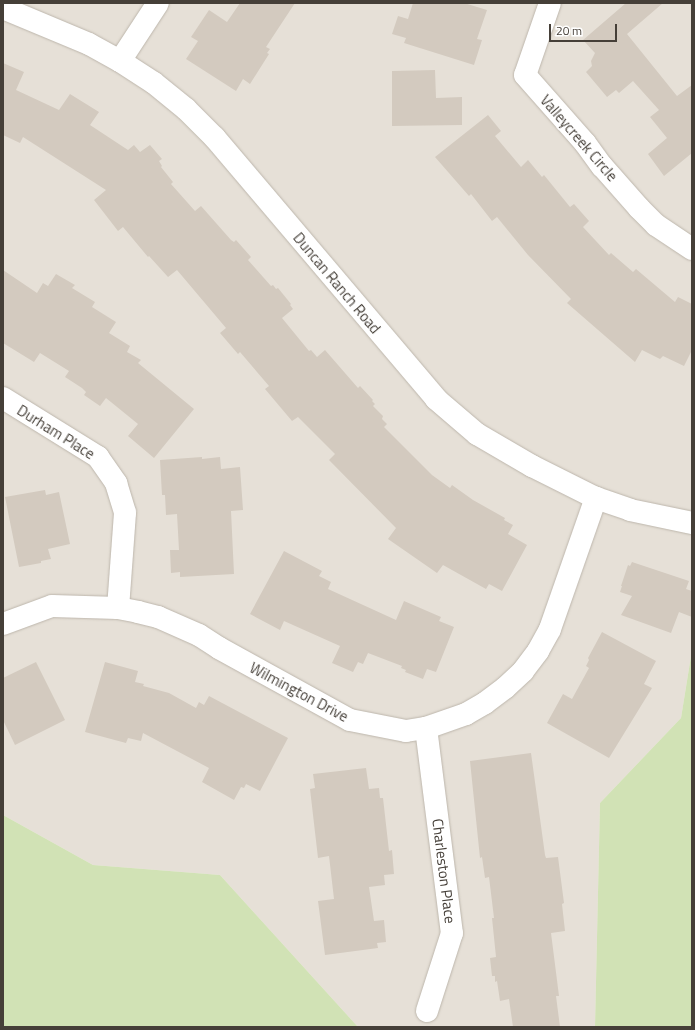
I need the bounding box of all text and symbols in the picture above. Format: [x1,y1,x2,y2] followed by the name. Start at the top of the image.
[551,16,619,42] scale bar
[556,21,582,40] text: 20 m
[537,91,621,185] street label: Valleycreek Circle
[290,229,384,337] street label: Duncan Ranch Road
[14,401,98,463] street label: Durham Place
[247,658,351,726] street label: Wilmington Drive
[429,818,459,924] street label: Charleston Place

